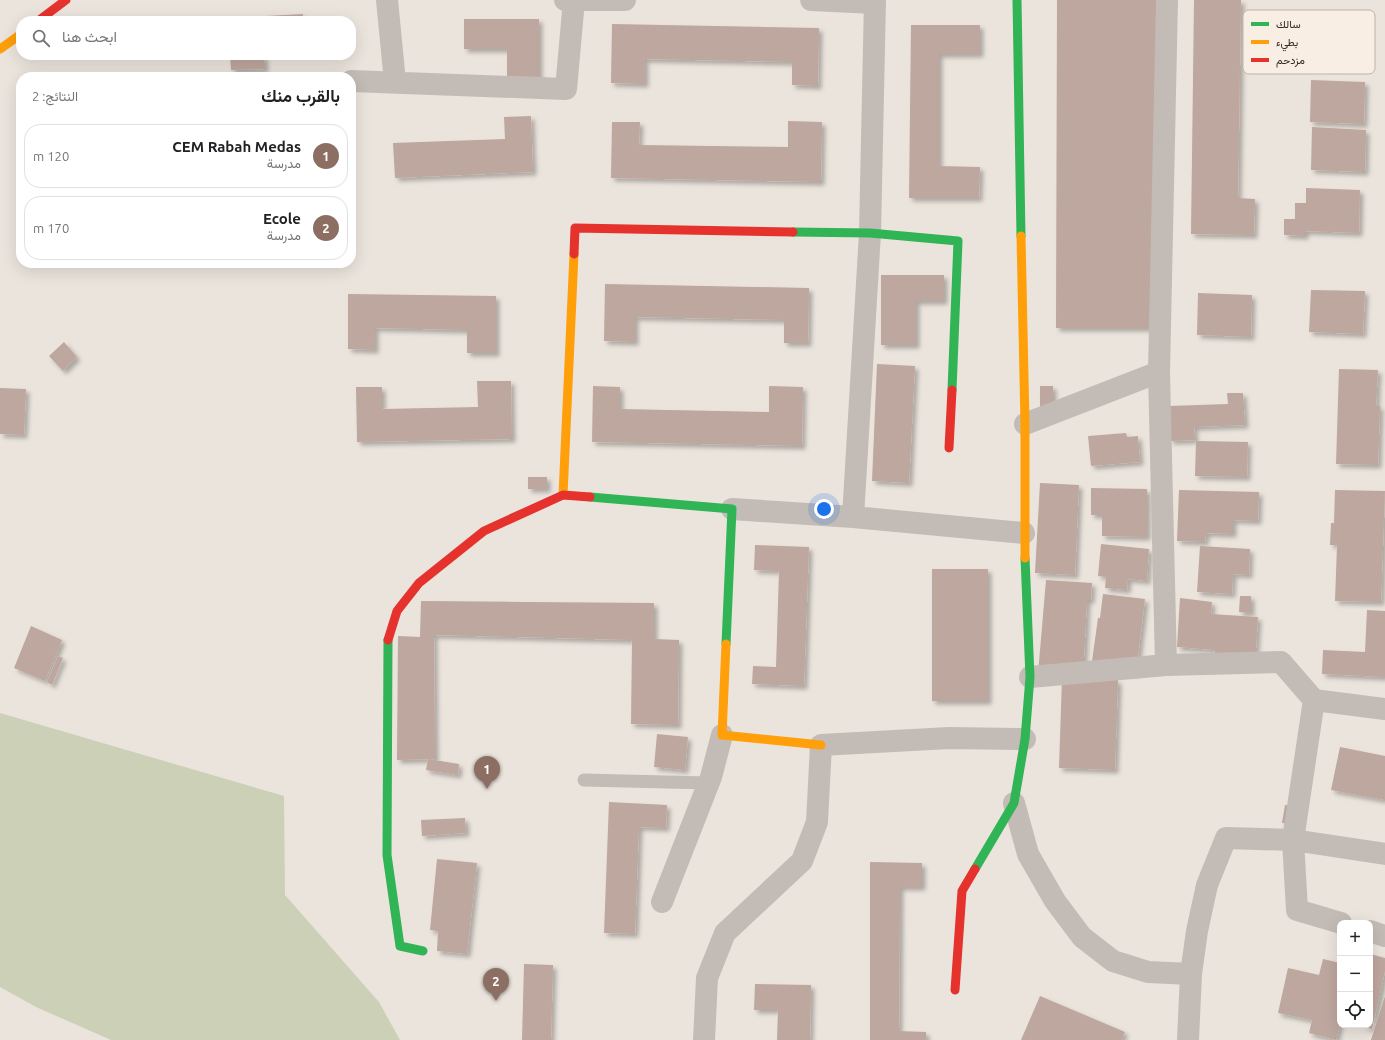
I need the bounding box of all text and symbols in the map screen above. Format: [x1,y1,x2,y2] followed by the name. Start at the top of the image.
[1243,10,1375,74] legend
[16,16,356,60] search box
[1276,18,1301,30] text: سالك
[30,27,52,49] icon: search
[62,28,117,45] text: ابحث هنا
[1276,36,1298,52] text: بطيء
[1276,54,1305,68] text: مزدحم
[261,86,340,105] text: بالقرب منك
[32,89,78,103] text: النتائج: 2
[172,138,301,155] text: CEM Rabah Medas
[33,149,69,163] text: 120 m
[322,149,330,163] text: 1
[267,156,301,170] text: مدرسة
[263,210,301,227] text: Ecole
[33,221,69,235] text: 170 m
[322,221,330,235] text: 2
[267,228,301,242] text: مدرسة
[814,499,834,519] your location
[474,756,500,789] pin: 1
[1337,920,1373,1028] map controls
[1337,920,1373,956] button: +
[1337,956,1373,992] button: −
[483,968,509,1001] pin: 2
[1337,992,1373,1028] button: locate

